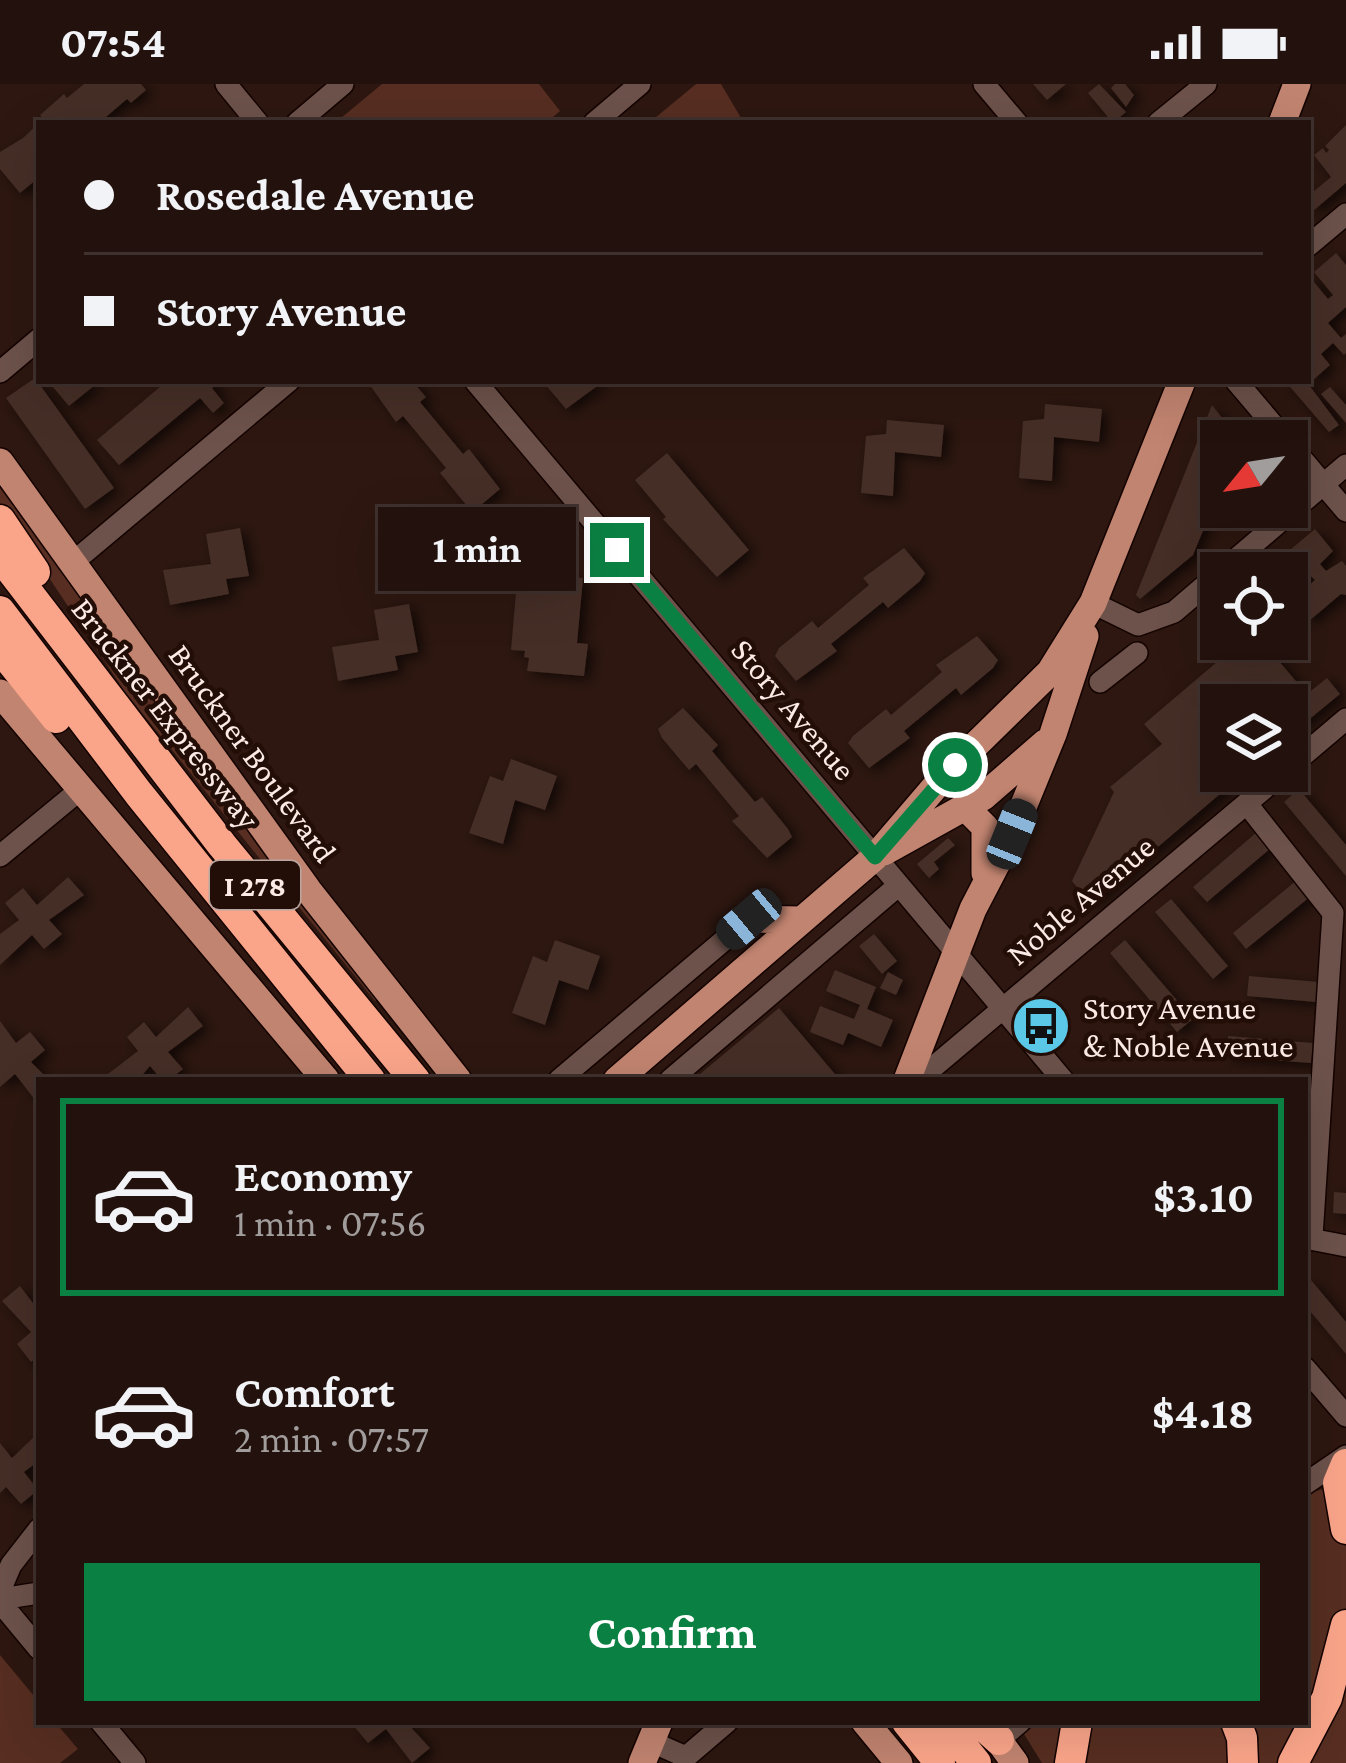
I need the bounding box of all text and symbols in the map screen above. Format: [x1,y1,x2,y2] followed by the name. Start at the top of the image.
[60,17,166,67] text: 07:54
[156,170,475,220] text: Rosedale Avenue
[156,286,406,336] text: Story Avenue
[1200,420,1308,528] north arrow
[1200,420,1308,792] map controls
[377,508,575,592] callout: 1 min
[590,523,644,577] route end
[433,527,521,570] text: 1 min
[1200,552,1308,660] button: locate
[64,590,268,836] street label: Bruckner Expressway
[724,631,864,787] street label: Story Avenue
[162,637,344,869] street label: Bruckner Boulevard
[1200,684,1308,792] button: layers
[928,738,982,792] route start
[982,794,1042,874] car
[999,828,1161,972] street label: Noble Avenue
[210,861,300,909] road number: I 278
[710,882,788,956] car
[1083,989,1294,1064] place label: Story Avenue & Noble Avenue
[1010,995,1072,1057] bus stop icon: Story Avenue & Noble Avenue
[90,1143,198,1251] icon: car
[234,1151,412,1201] text: Economy
[1153,1172,1254,1222] text: $3.10
[234,1201,426,1244] text: 1 min · 07:56
[90,1359,198,1467] icon: car
[234,1367,395,1417] text: Comfort
[1152,1388,1254,1438] text: $4.18
[234,1417,429,1460] text: 2 min · 07:57
[84,1563,1260,1701] button: Confirm

